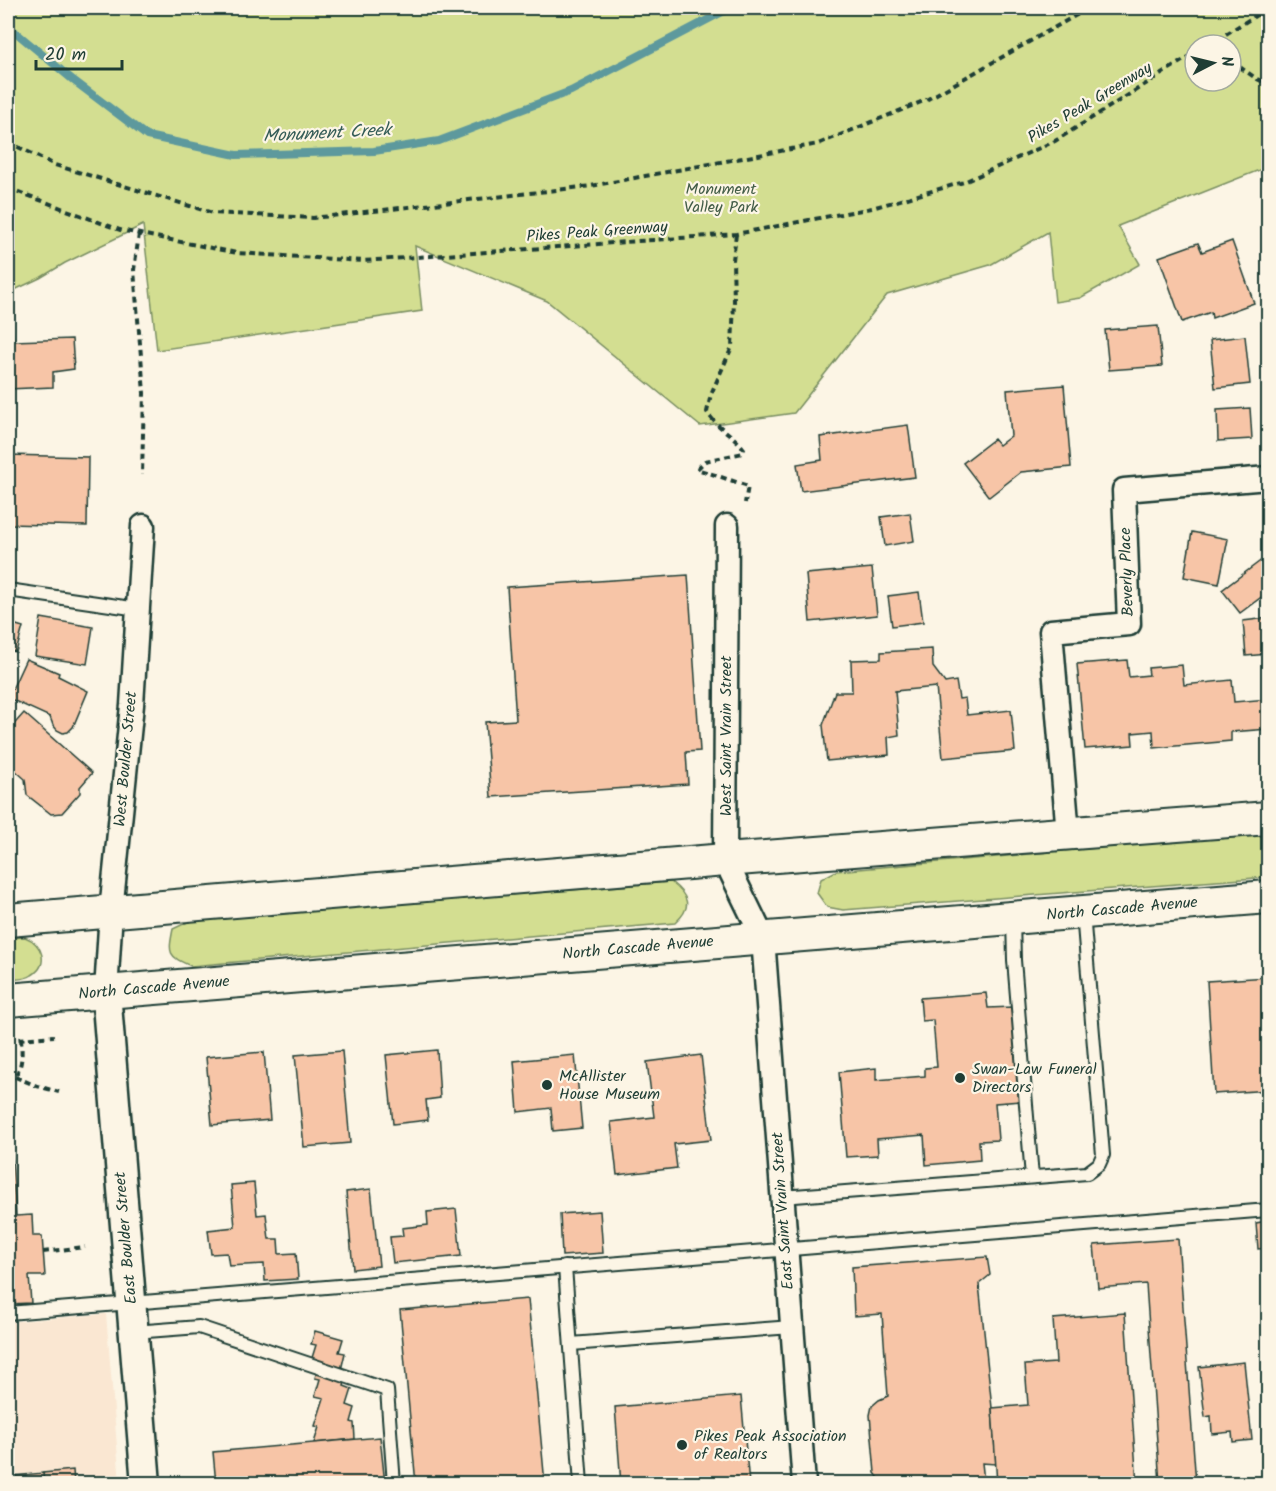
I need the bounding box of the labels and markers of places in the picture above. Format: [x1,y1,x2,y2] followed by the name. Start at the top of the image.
[972,1057,1097,1100] place label: Swan-Law Funeral Directors
[559,1064,660,1107] place label: McAllister House Museum
[953,1071,967,1085] marker: Swan-Law Funeral Directors
[540,1078,554,1092] marker: McAllister House Museum
[694,1424,847,1467] place label: Pikes Peak Association of Realtors
[675,1438,689,1452] marker: Pikes Peak Association of Realtors

